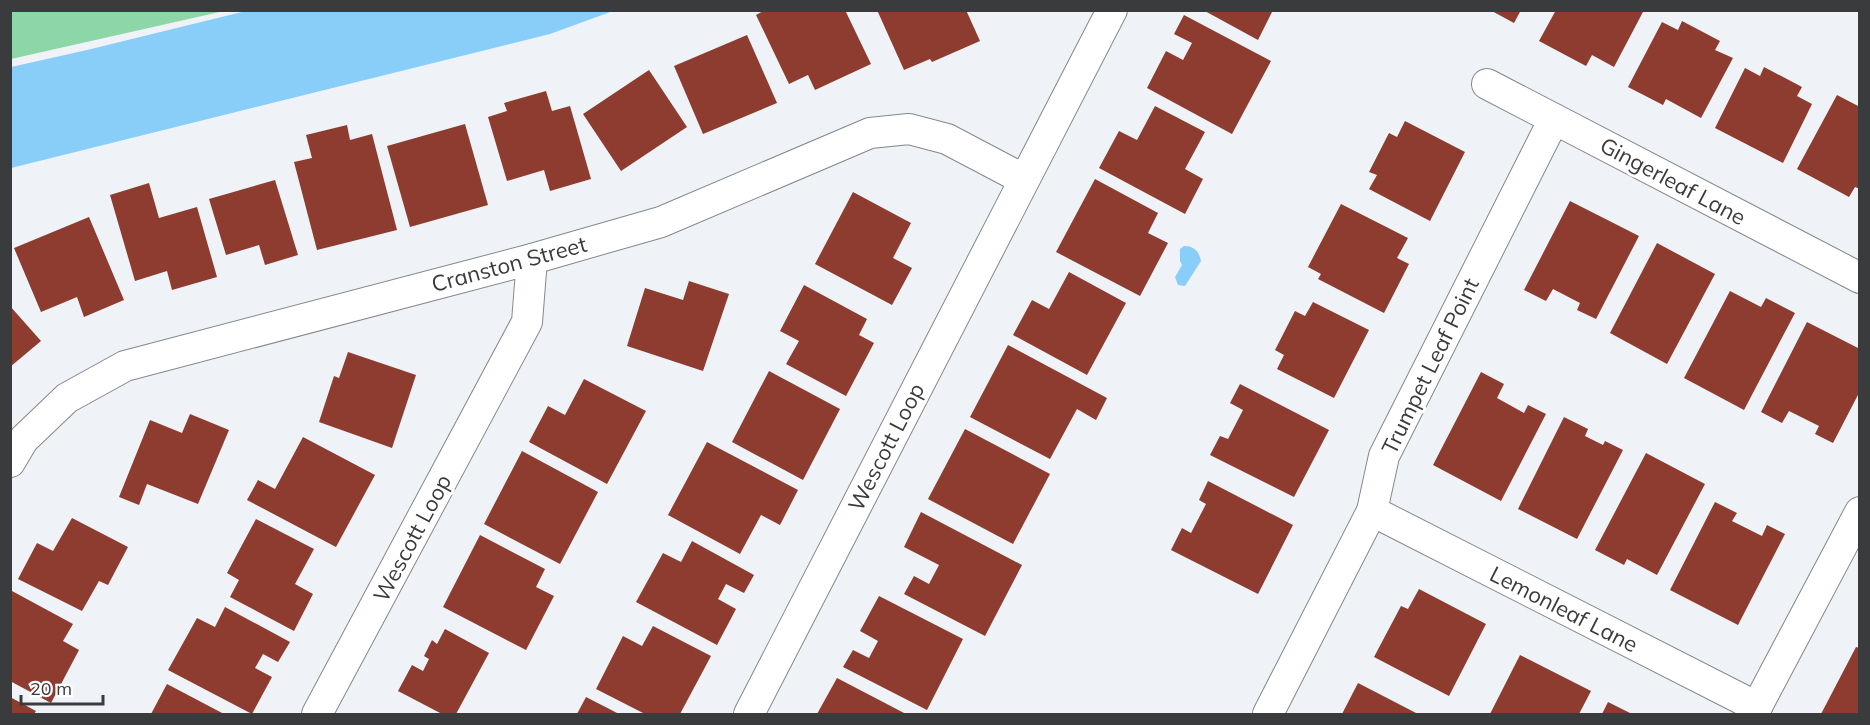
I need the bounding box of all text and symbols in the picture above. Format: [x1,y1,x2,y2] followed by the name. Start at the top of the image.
[1595,131,1751,231] street label: Gingerleaf Lane
[428,230,590,298] street label: Cranston Street
[1375,273,1485,459] street label: Trumpet Leaf Point
[842,378,930,516] street label: Wescott Loop
[367,470,457,606] street label: Wescott Loop
[1485,560,1643,658] street label: Lemonleaf Lane
[21,668,104,706] scale bar
[30,677,72,700] text: 20 m

